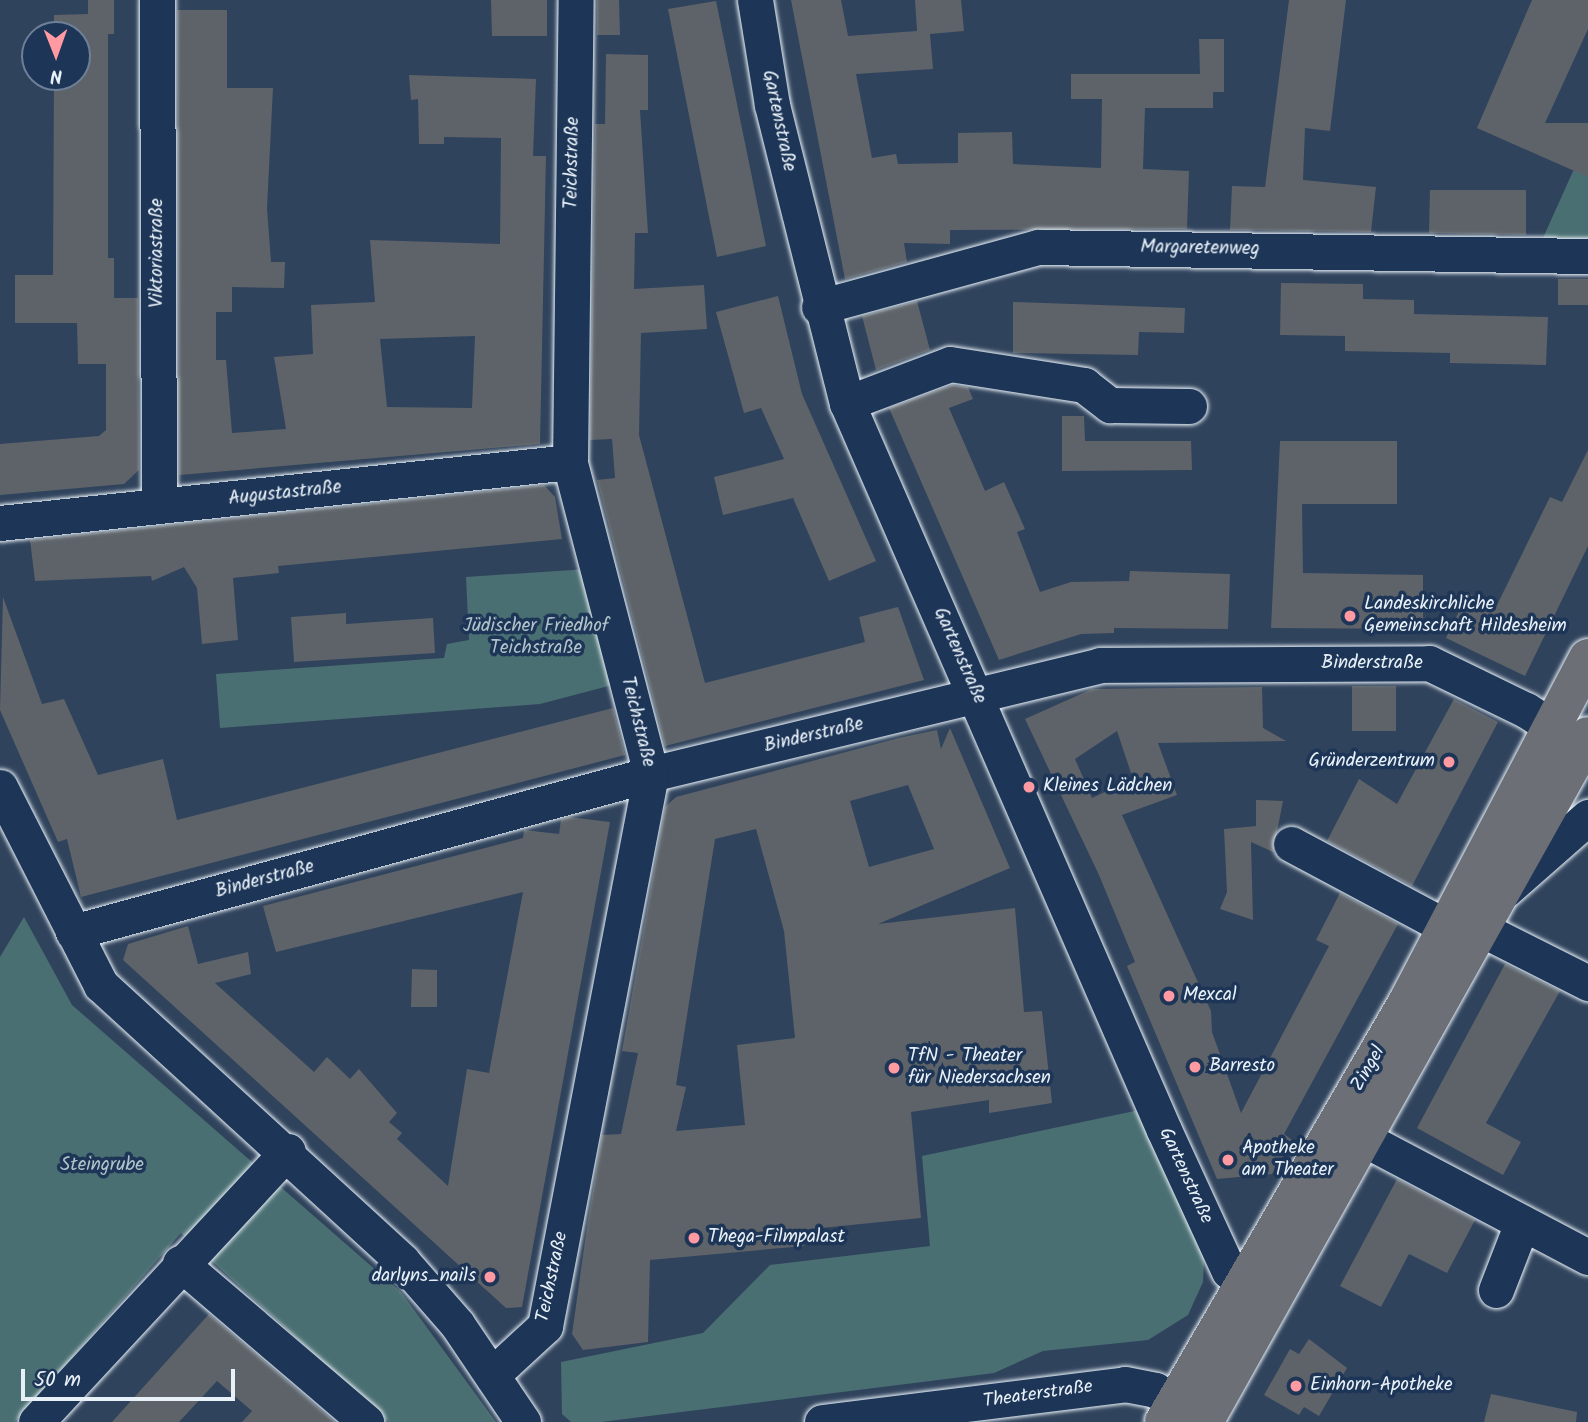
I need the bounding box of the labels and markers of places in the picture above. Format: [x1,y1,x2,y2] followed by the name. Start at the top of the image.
[1364,594,1567,638] place label: Landeskirchliche Gemeinschaft Hildesheim
[1342,608,1358,624] marker: Landeskirchliche Gemeinschaft Hildesheim
[1309,751,1435,773] place label: Gründerzentrum
[1441,754,1457,770] marker: Gründerzentrum
[1043,776,1172,798] place label: Kleines Lädchen
[1021,779,1037,795] marker: Kleines Lädchen
[1183,985,1237,1007] place label: Mexcal
[1161,988,1177,1004] marker: Mexcal
[908,1046,1051,1090] place label: TfN - Theater für Niedersachsen
[1209,1056,1275,1078] place label: Barresto
[1187,1059,1203,1075] marker: Barresto
[886,1060,902,1076] marker: TfN - Theater für Niedersachsen
[1242,1138,1334,1182] place label: Apotheke am Theater
[1220,1152,1236,1168] marker: Apotheke am Theater
[708,1227,845,1249] place label: Thega-Filmpalast
[686,1230,702,1246] marker: Thega-Filmpalast
[372,1266,476,1288] place label: darlyns_nails
[482,1269,498,1285] marker: darlyns_nails
[1310,1375,1452,1397] place label: Einhorn-Apotheke
[1288,1378,1304,1394] marker: Einhorn-Apotheke

